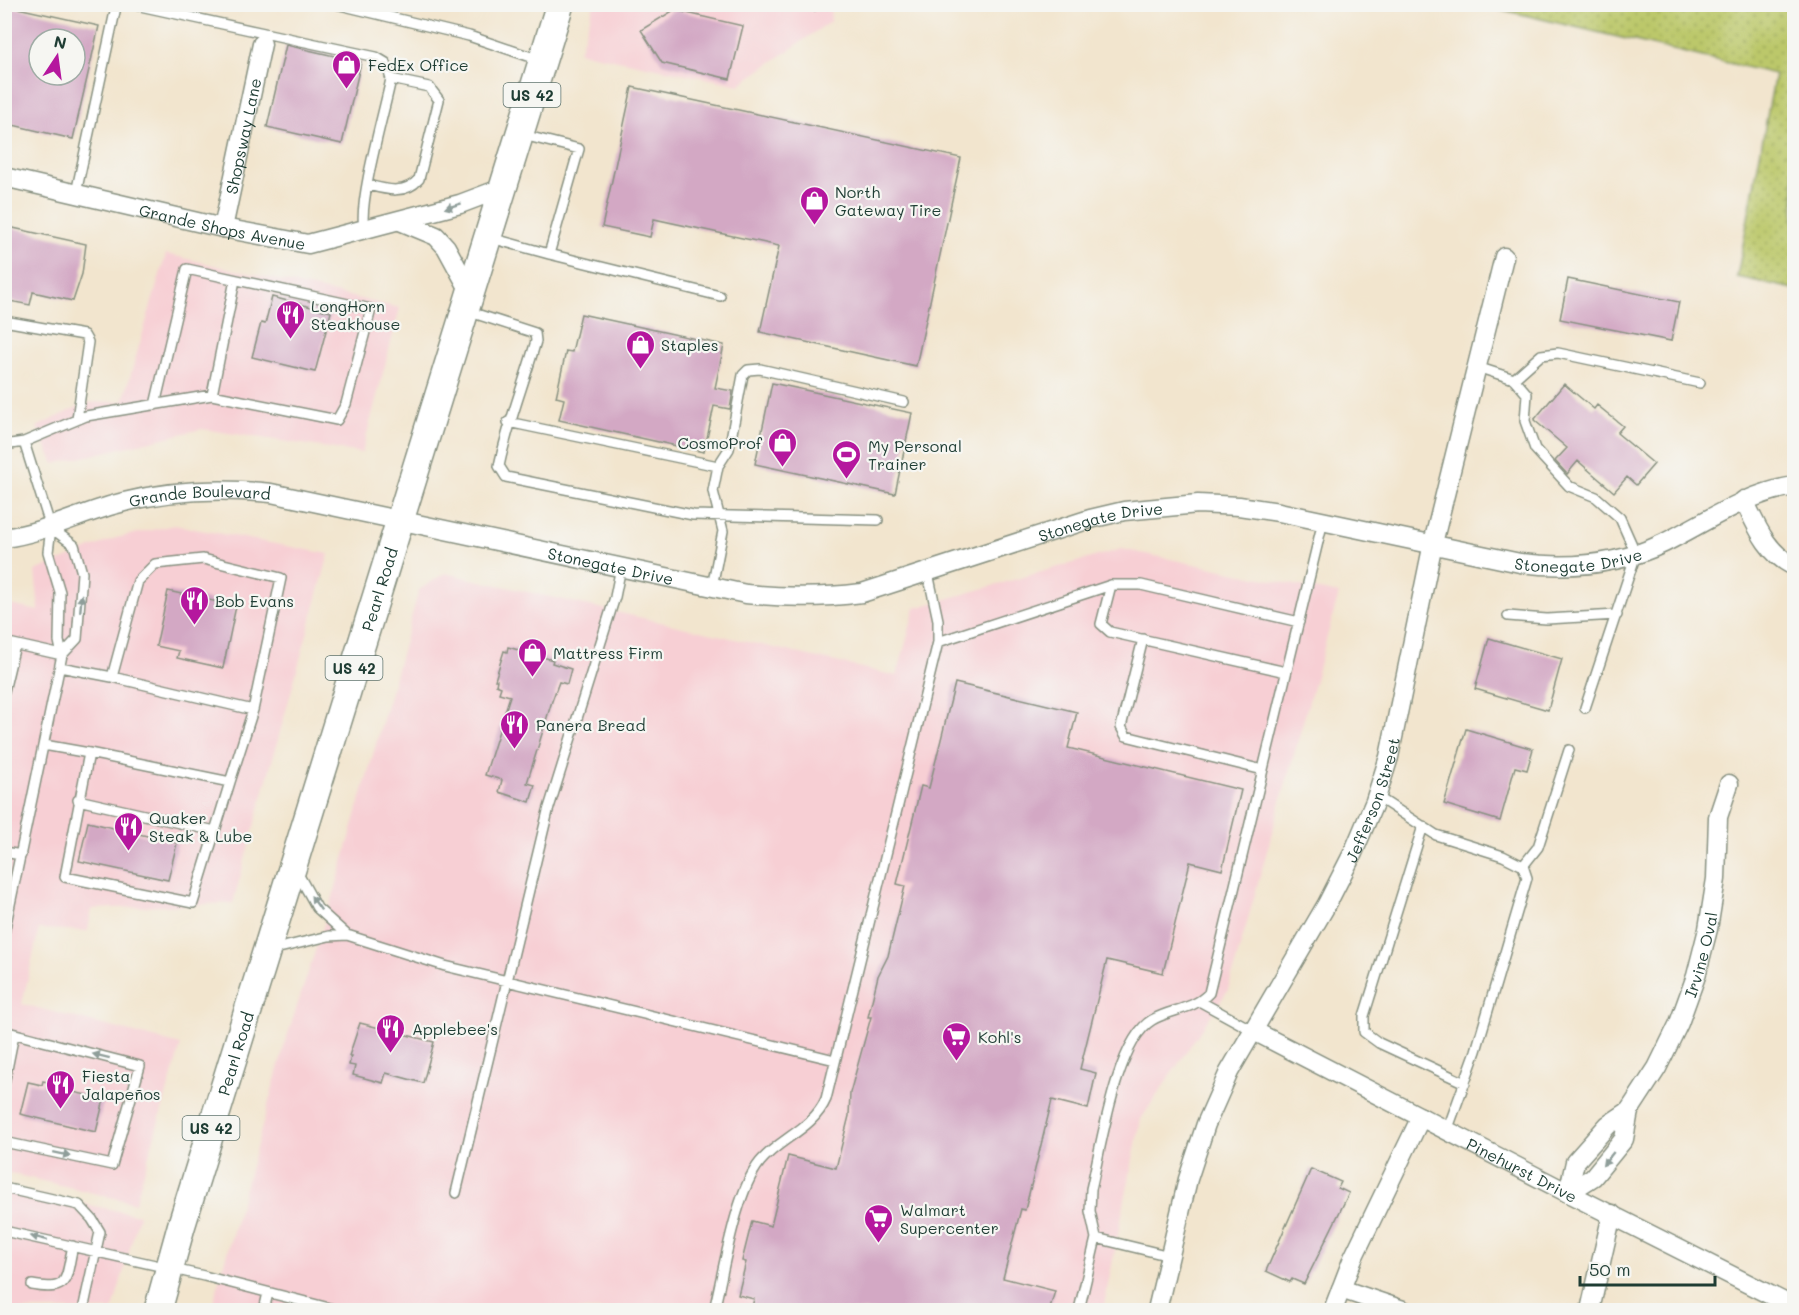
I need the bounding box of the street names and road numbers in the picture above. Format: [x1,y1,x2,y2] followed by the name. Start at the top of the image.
[220,76,265,196] street label: Shopsway Lane
[504,83,560,107] road number: US 42
[137,198,307,254] street label: Grande Shops Avenue
[127,480,272,511] street label: Grande Boulevard
[1035,497,1164,546] street label: Stonegate Drive
[546,542,676,589] street label: Stonegate Drive
[1513,543,1645,576] street label: Stonegate Drive
[356,545,402,634] street label: Pearl Road
[326,656,382,680] road number: US 42
[1340,735,1403,866] street label: Jefferson Street
[1679,910,1721,1000] street label: Irvine Oval
[212,1009,258,1098] street label: Pearl Road
[182,1116,240,1140] road number: US 42
[1463,1132,1581,1207] street label: Pinehurst Drive

